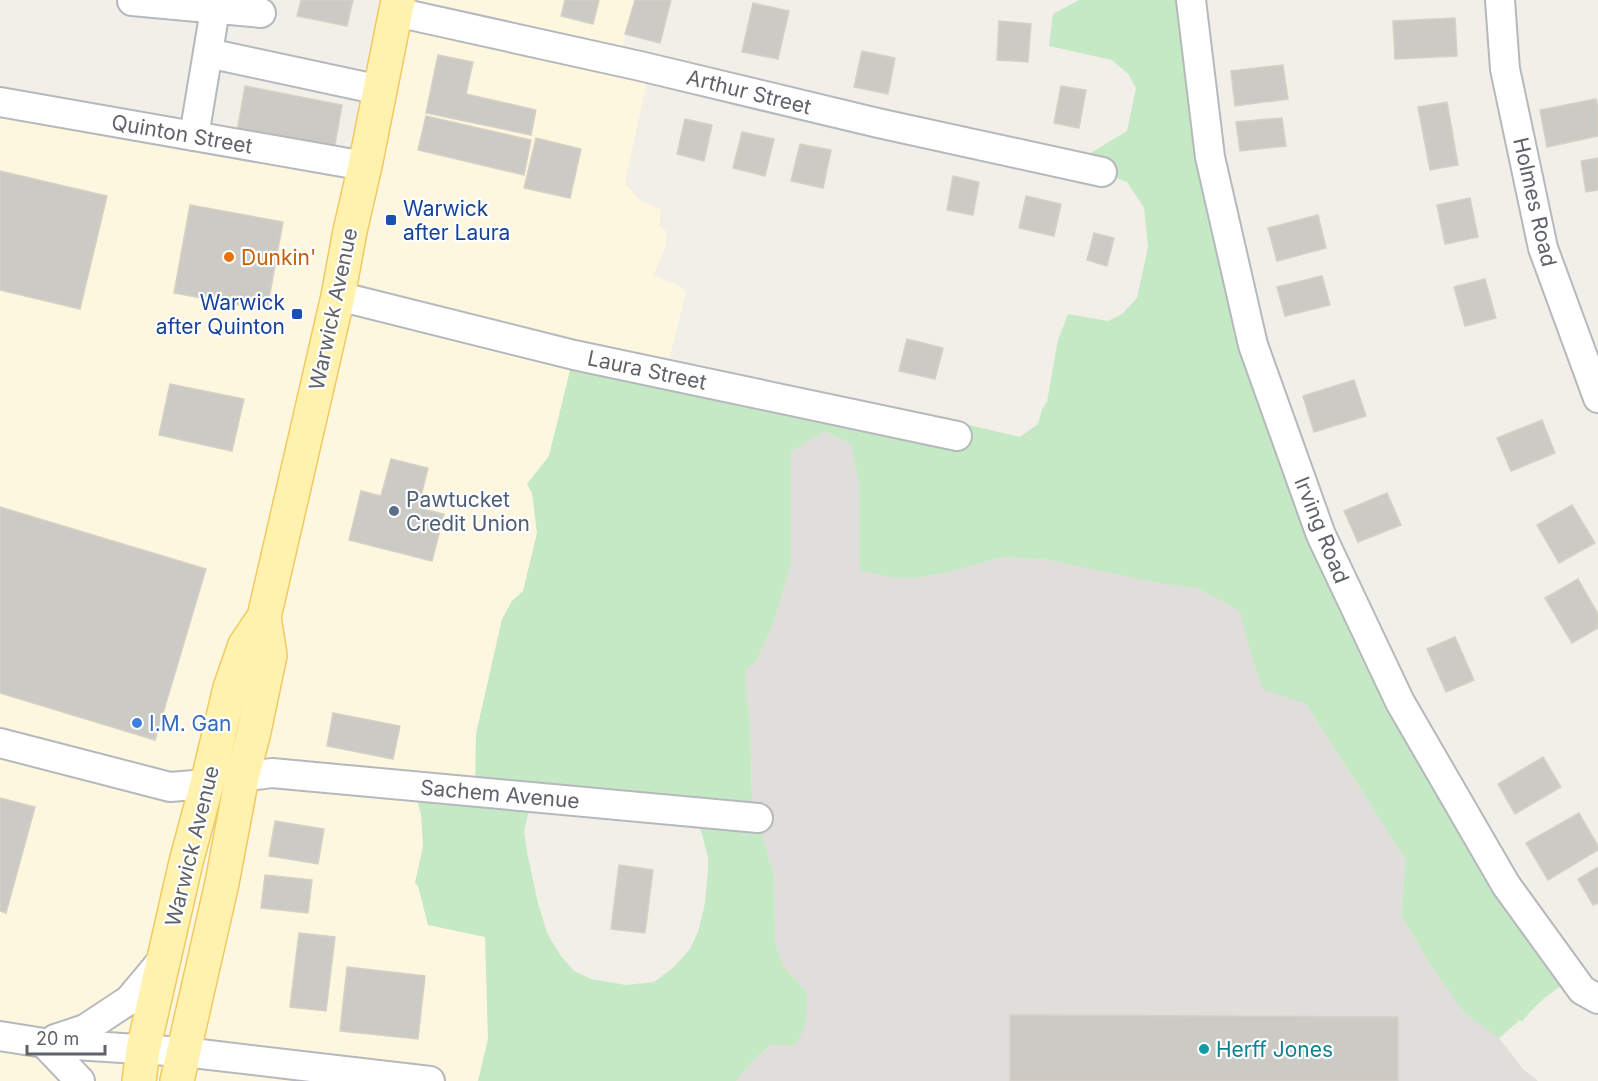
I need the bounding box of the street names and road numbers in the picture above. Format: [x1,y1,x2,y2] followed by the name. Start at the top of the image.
[684,64,814,120] street label: Arthur Street
[110,109,255,159] street label: Quinton Street
[1508,135,1562,269] street label: Holmes Road
[304,226,362,392] street label: Warwick Avenue
[585,345,709,395] street label: Laura Street
[1289,473,1355,587] street label: Irving Road
[160,763,224,929] street label: Warwick Avenue
[419,775,581,813] street label: Sachem Avenue

